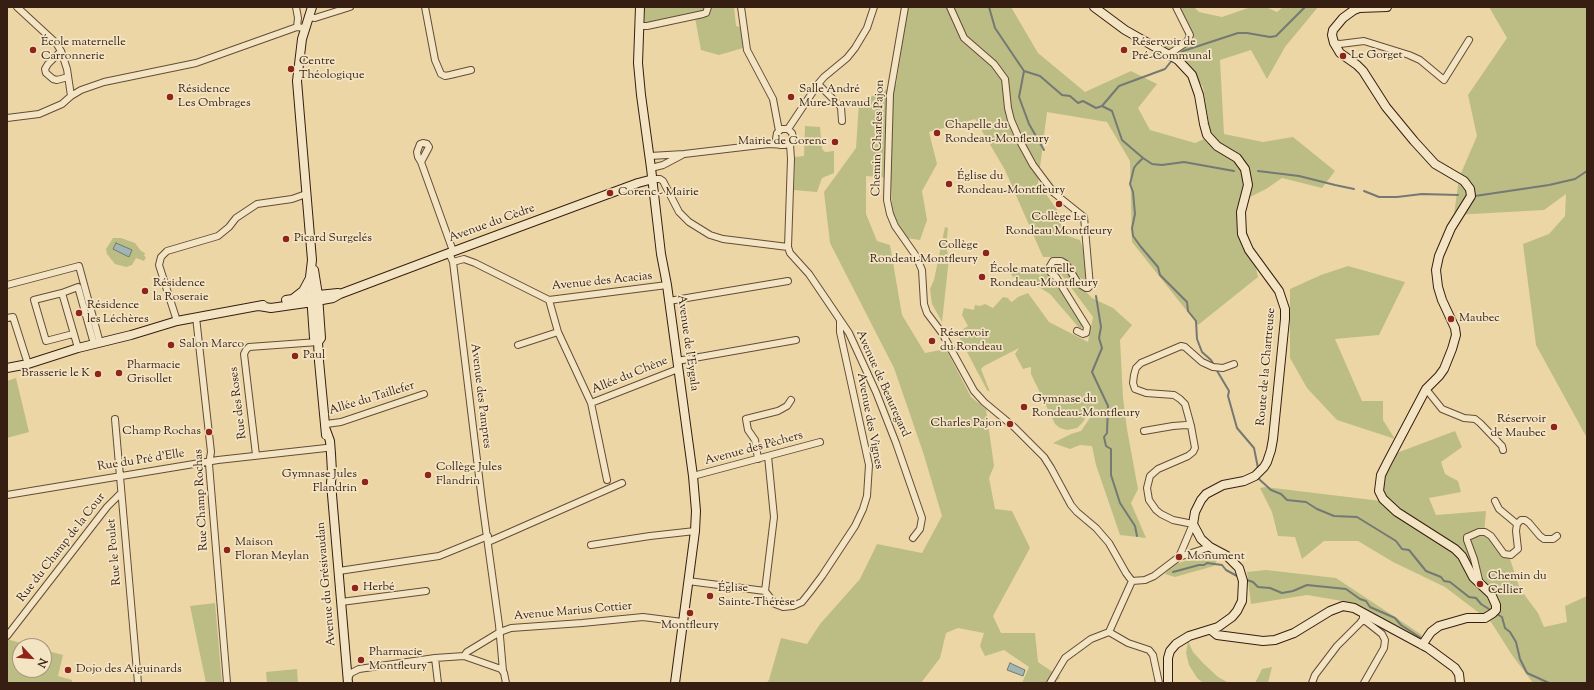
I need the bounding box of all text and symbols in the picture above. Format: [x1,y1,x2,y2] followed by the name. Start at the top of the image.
[41,36,126,64] place label: École maternelle Carronnerie
[1132,36,1211,64] place label: Réservoir de Pré-Communal
[28,45,38,55] marker: École maternelle Carronnerie
[1119,45,1129,55] marker: Réservoir de Pré-Communal
[1351,49,1403,63] place label: Le Gorget
[1338,51,1348,61] marker: Le Gorget
[299,55,365,83] place label: Centre Théologique
[286,64,296,74] marker: Centre Théologique
[870,79,888,197] street label: Chemin Charles Pajon
[178,83,251,111] place label: Résidence Les Ombrages
[799,83,870,111] place label: Salle André Mure-Ravaud
[165,92,175,102] marker: Résidence Les Ombrages
[786,92,796,102] marker: Salle André Mure-Ravaud
[945,119,1049,147] place label: Chapelle du Rondeau-Monfleury
[932,128,942,138] marker: Chapelle du Rondeau-Monfleury
[738,135,827,149] place label: Mairie de Corenc
[830,137,840,147] marker: Mairie de Corenc
[957,170,1065,198] place label: Église du Rondeau-Montfleury
[944,179,954,189] marker: Église du Rondeau-Montfleury
[618,186,699,200] place label: Corenc - Mairie
[605,188,615,198] marker: Corenc - Mairie
[1054,199,1064,209] marker: Collège Le Rondeau Montfleury
[447,202,537,246] street label: Avenue du Cèdre
[1006,211,1112,239] place label: Collège Le Rondeau Montfleury
[294,232,372,246] place label: Picard Surgelés
[281,234,291,244] marker: Picard Surgelés
[870,239,978,267] place label: Collège Rondeau-Montfleury
[981,248,991,258] marker: Collège Rondeau-Montfleury
[990,263,1098,291] place label: École maternelle Rondeau-Montfleury
[551,270,653,294] street label: Avenue des Acacias
[977,272,987,282] marker: École maternelle Rondeau-Montfleury
[153,277,209,305] place label: Résidence la Roseraie
[140,286,150,296] marker: Résidence la Roseraie
[673,294,701,392] street label: Avenue de l'Eygala
[87,299,149,327] place label: Résidence les Léchères
[1255,307,1279,427] street label: Route de la Chartreuse
[74,308,84,318] marker: Résidence les Léchères
[1459,312,1500,326] place label: Maubec
[1446,314,1456,324] marker: Maubec
[940,327,1002,355] place label: Réservoir du Rondeau
[852,328,912,440] street label: Avenue de Beauregard
[927,336,937,346] marker: Réservoir du Rondeau
[179,338,244,352] place label: Salon Marco
[166,340,176,350] marker: Salon Marco
[466,343,494,449] street label: Avenue des Pampres
[303,349,325,363] place label: Paul
[290,351,300,361] marker: Paul
[590,354,670,398] street label: Allée du Chêne
[127,359,180,387] place label: Pharmacie Grisollet
[227,366,251,440] street label: Rue des Roses
[21,367,90,381] place label: Brasserie le K
[114,368,124,378] marker: Pharmacie Grisollet
[93,369,103,379] marker: Brasserie le K
[853,372,885,470] street label: Avenue des Vignes
[327,379,417,419] street label: Allée du Taillefer
[1032,393,1140,421] place label: Gymnase du Rondeau-Montfleury
[1019,402,1029,412] marker: Gymnase du Rondeau-Montfleury
[1490,413,1546,441] place label: Réservoir de Maubec
[930,417,1002,431] place label: Charles Pajon
[1005,419,1015,429] marker: Charles Pajon
[1549,422,1559,432] marker: Réservoir de Maubec
[122,425,201,439] place label: Champ Rochas
[204,427,214,437] marker: Champ Rochas
[703,429,805,469] street label: Avenue des Pêchers
[96,447,186,475] street label: Rue du Pré d'Elle
[192,449,212,551] street label: Rue Champ Rochas
[436,461,502,489] place label: Collège Jules Flandrin
[282,468,357,496] place label: Gymnase Jules Flandrin
[423,470,433,480] marker: Collège Jules Flandrin
[360,477,370,487] marker: Gymnase Jules Flandrin
[15,491,109,605] street label: Rue du Champ de la Cour
[105,518,125,586] street label: Rue le Poulet
[314,521,340,647] street label: Avenue du Grésivaudan
[235,536,309,564] place label: Maison Floran Meylan
[222,545,232,555] marker: Maison Floran Meylan
[1187,550,1245,564] place label: Monument
[1174,552,1184,562] marker: Monument
[1488,570,1547,598] place label: Chemin du Cellier
[1475,579,1485,589] marker: Chemin du Cellier
[363,581,395,595] place label: Herbé
[718,582,795,610] place label: Église Sainte-Thérèse
[350,583,360,593] marker: Herbé
[705,591,715,601] marker: Église Sainte-Thérèse
[513,600,633,624] street label: Avenue Marius Cottier
[685,608,695,618] marker: Montfleury
[661,619,719,633] place label: Montfleury
[12,638,52,678] north arrow
[369,646,427,674] place label: Pharmacie Montfleury
[33,655,51,670] text: N
[356,655,366,665] marker: Pharmacie Montfleury
[76,663,182,677] place label: Dojo des Aiguinards
[63,665,73,675] marker: Dojo des Aiguinards

